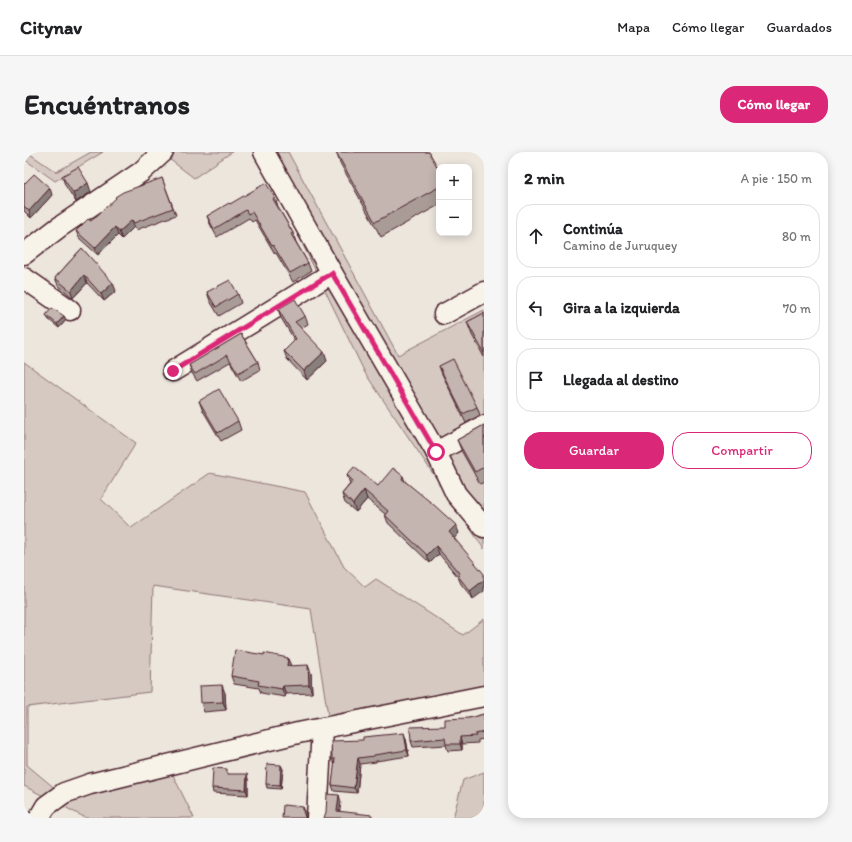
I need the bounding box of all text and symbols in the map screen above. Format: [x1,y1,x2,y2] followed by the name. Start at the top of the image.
[20,16,82,39] text: Citynav
[617,19,650,36] text: Mapa
[672,19,744,36] text: Cómo llegar
[766,19,832,36] text: Guardados
[720,86,828,123] button: Cómo llegar
[24,87,190,121] text: Encuéntranos
[436,164,472,236] map controls
[436,164,472,200] button: +
[524,168,564,188] text: 2 min
[741,171,812,186] text: A pie · 150 m
[436,200,472,236] button: −
[563,220,623,238] text: Continúa
[525,225,547,247] icon: ahead
[782,229,811,244] text: 80 m
[563,238,677,253] text: Camino de Juruquey
[525,297,547,319] icon: left
[563,299,680,317] text: Gira a la izquierda
[783,301,811,316] text: 70 m
[164,362,182,380] route end
[525,369,547,391] icon: arrive
[563,371,679,389] text: Llegada al destino
[524,432,664,469] button: Guardar
[672,432,812,469] button: Compartir
[427,443,445,461] route start

